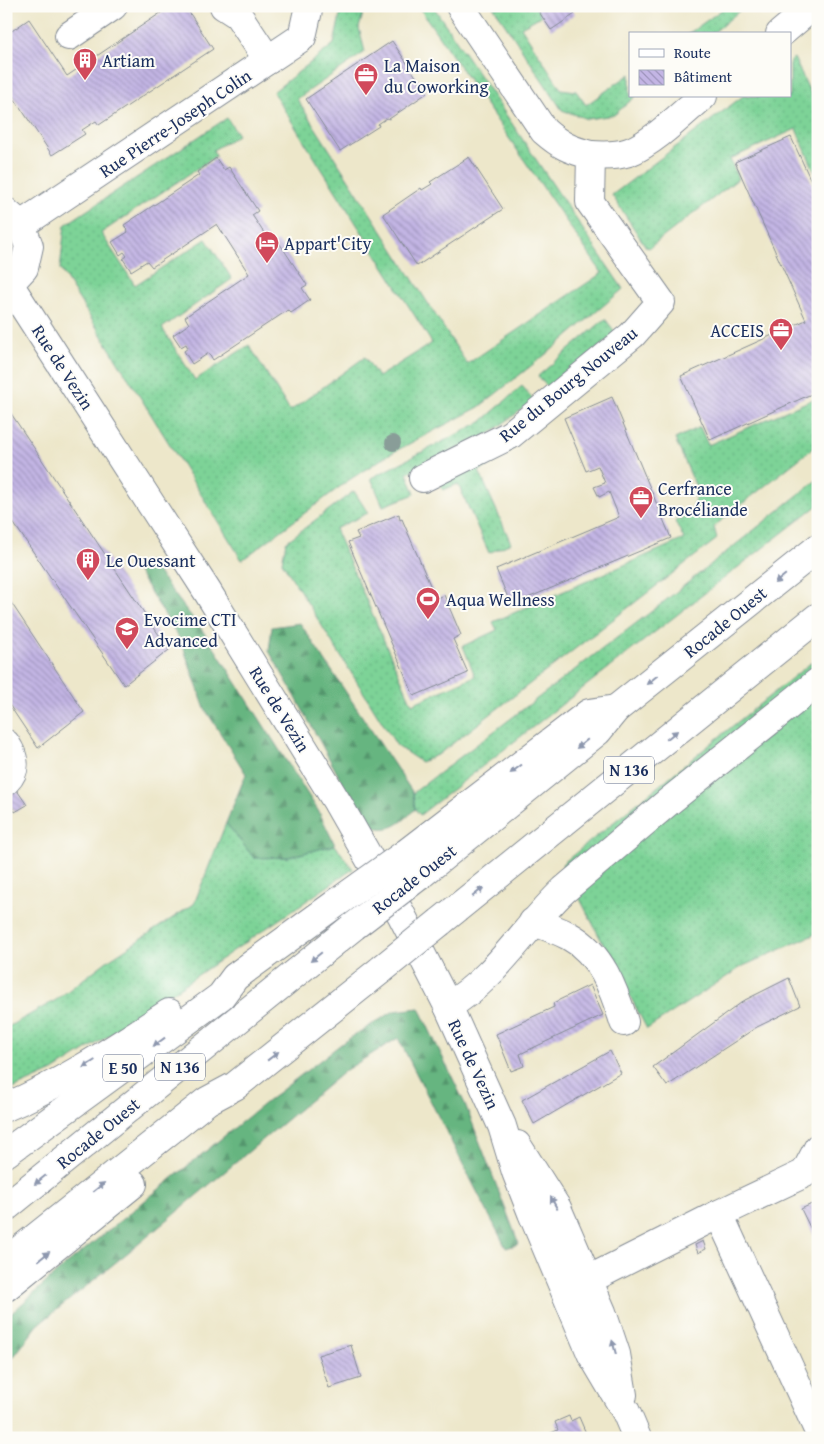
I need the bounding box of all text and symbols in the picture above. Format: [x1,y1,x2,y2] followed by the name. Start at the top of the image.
[629,32,792,98] legend
[674,42,711,63] text: Route
[72,47,98,81] building icon: Artiam
[102,47,155,74] place label: Artiam
[384,52,488,100] place label: La Maison du Coworking
[94,62,256,184] street label: Rue Pierre-Joseph Colin
[353,62,379,96] office icon: La Maison du Coworking
[674,66,733,87] text: Bâtiment
[254,230,280,264] hotel icon: Appart'City
[284,230,371,257] place label: Appart'City
[710,317,764,344] place label: ACCEIS
[768,317,794,351] office icon: ACCEIS
[25,319,101,415] street label: Rue de Vezin
[493,319,643,448] street label: Rue du Bourg Nouveau
[658,475,748,523] place label: Cerfrance Brocéliande
[628,485,654,519] office icon: Cerfrance Brocéliande
[75,547,101,581] building icon: Le Ouessant
[106,547,196,574] place label: Le Ouessant
[773,573,786,584] one-way arrow
[677,579,773,664] street label: Rocade Ouest
[415,586,441,620] sports icon: Aqua Wellness
[446,586,555,613] place label: Aqua Wellness
[144,606,236,654] place label: Evocime CTI Advanced
[114,616,140,650] school or university icon: Evocime CTI Advanced
[243,661,317,757] street label: Rue de Vezin
[646,674,659,685] one-way arrow
[666,730,679,741] one-way arrow
[576,738,589,749] one-way arrow
[604,756,654,784] road number: N 136
[510,763,523,774] one-way arrow
[366,837,462,921] street label: Rocade Ouest
[471,886,484,897] one-way arrow
[310,951,323,962] one-way arrow
[441,1014,507,1114] street label: Rue de Vezin
[152,1037,166,1047] one-way arrow
[266,1051,280,1061] one-way arrow
[103,1054,143,1082] road number: E 50
[155,1054,205,1080] road number: N 136
[82,1059,95,1068] one-way arrow
[50,1090,146,1175] street label: Rocade Ouest
[34,1174,47,1185] one-way arrow
[92,1181,105,1192] one-way arrow
[550,1196,558,1211] one-way arrow
[37,1251,50,1262] one-way arrow
[609,1339,617,1354] one-way arrow

